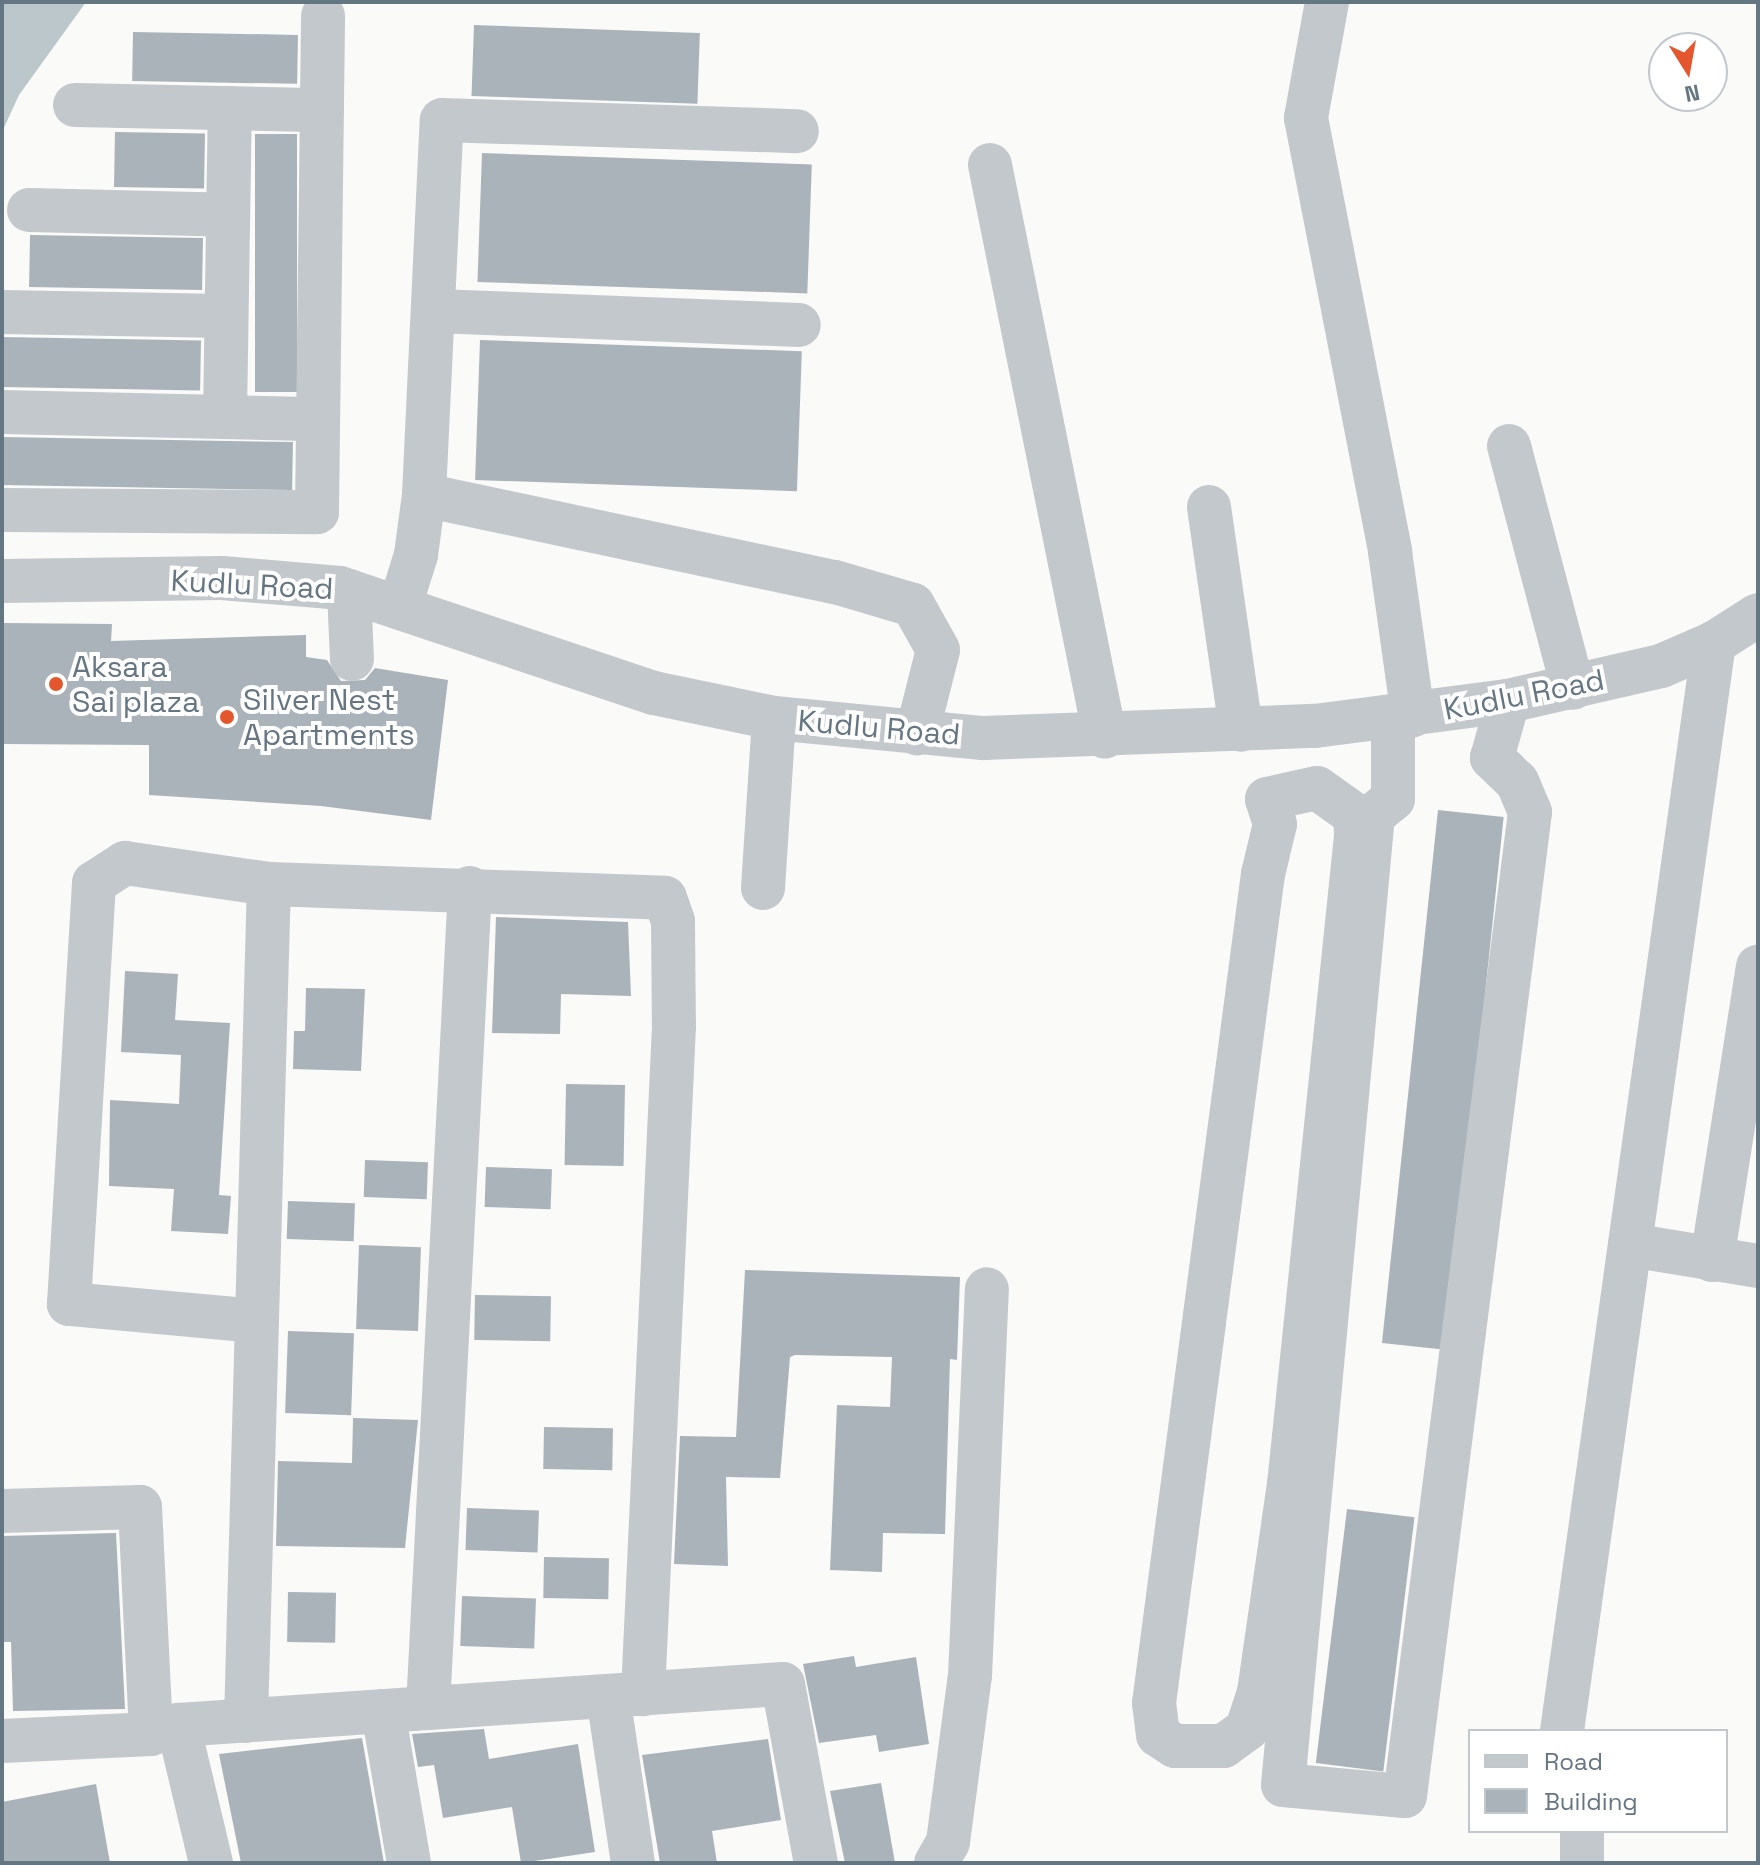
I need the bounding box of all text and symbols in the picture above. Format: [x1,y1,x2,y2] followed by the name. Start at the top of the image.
[1648,32,1728,112] north arrow
[1682,78,1702,109] text: N
[170,563,334,607] street label: Kudlu Road
[72,649,199,720] place label: Aksara Sai plaza
[1441,662,1607,728] street label: Kudlu Road
[47,675,65,693] marker: Aksara Sai plaza
[243,682,415,752] place label: Silver Nest Apartments
[796,703,962,753] street label: Kudlu Road
[218,708,236,726] marker: Silver Nest Apartments
[1468,1729,1728,1833] legend
[1544,1746,1603,1777] text: Road
[1544,1786,1638,1817] text: Building

